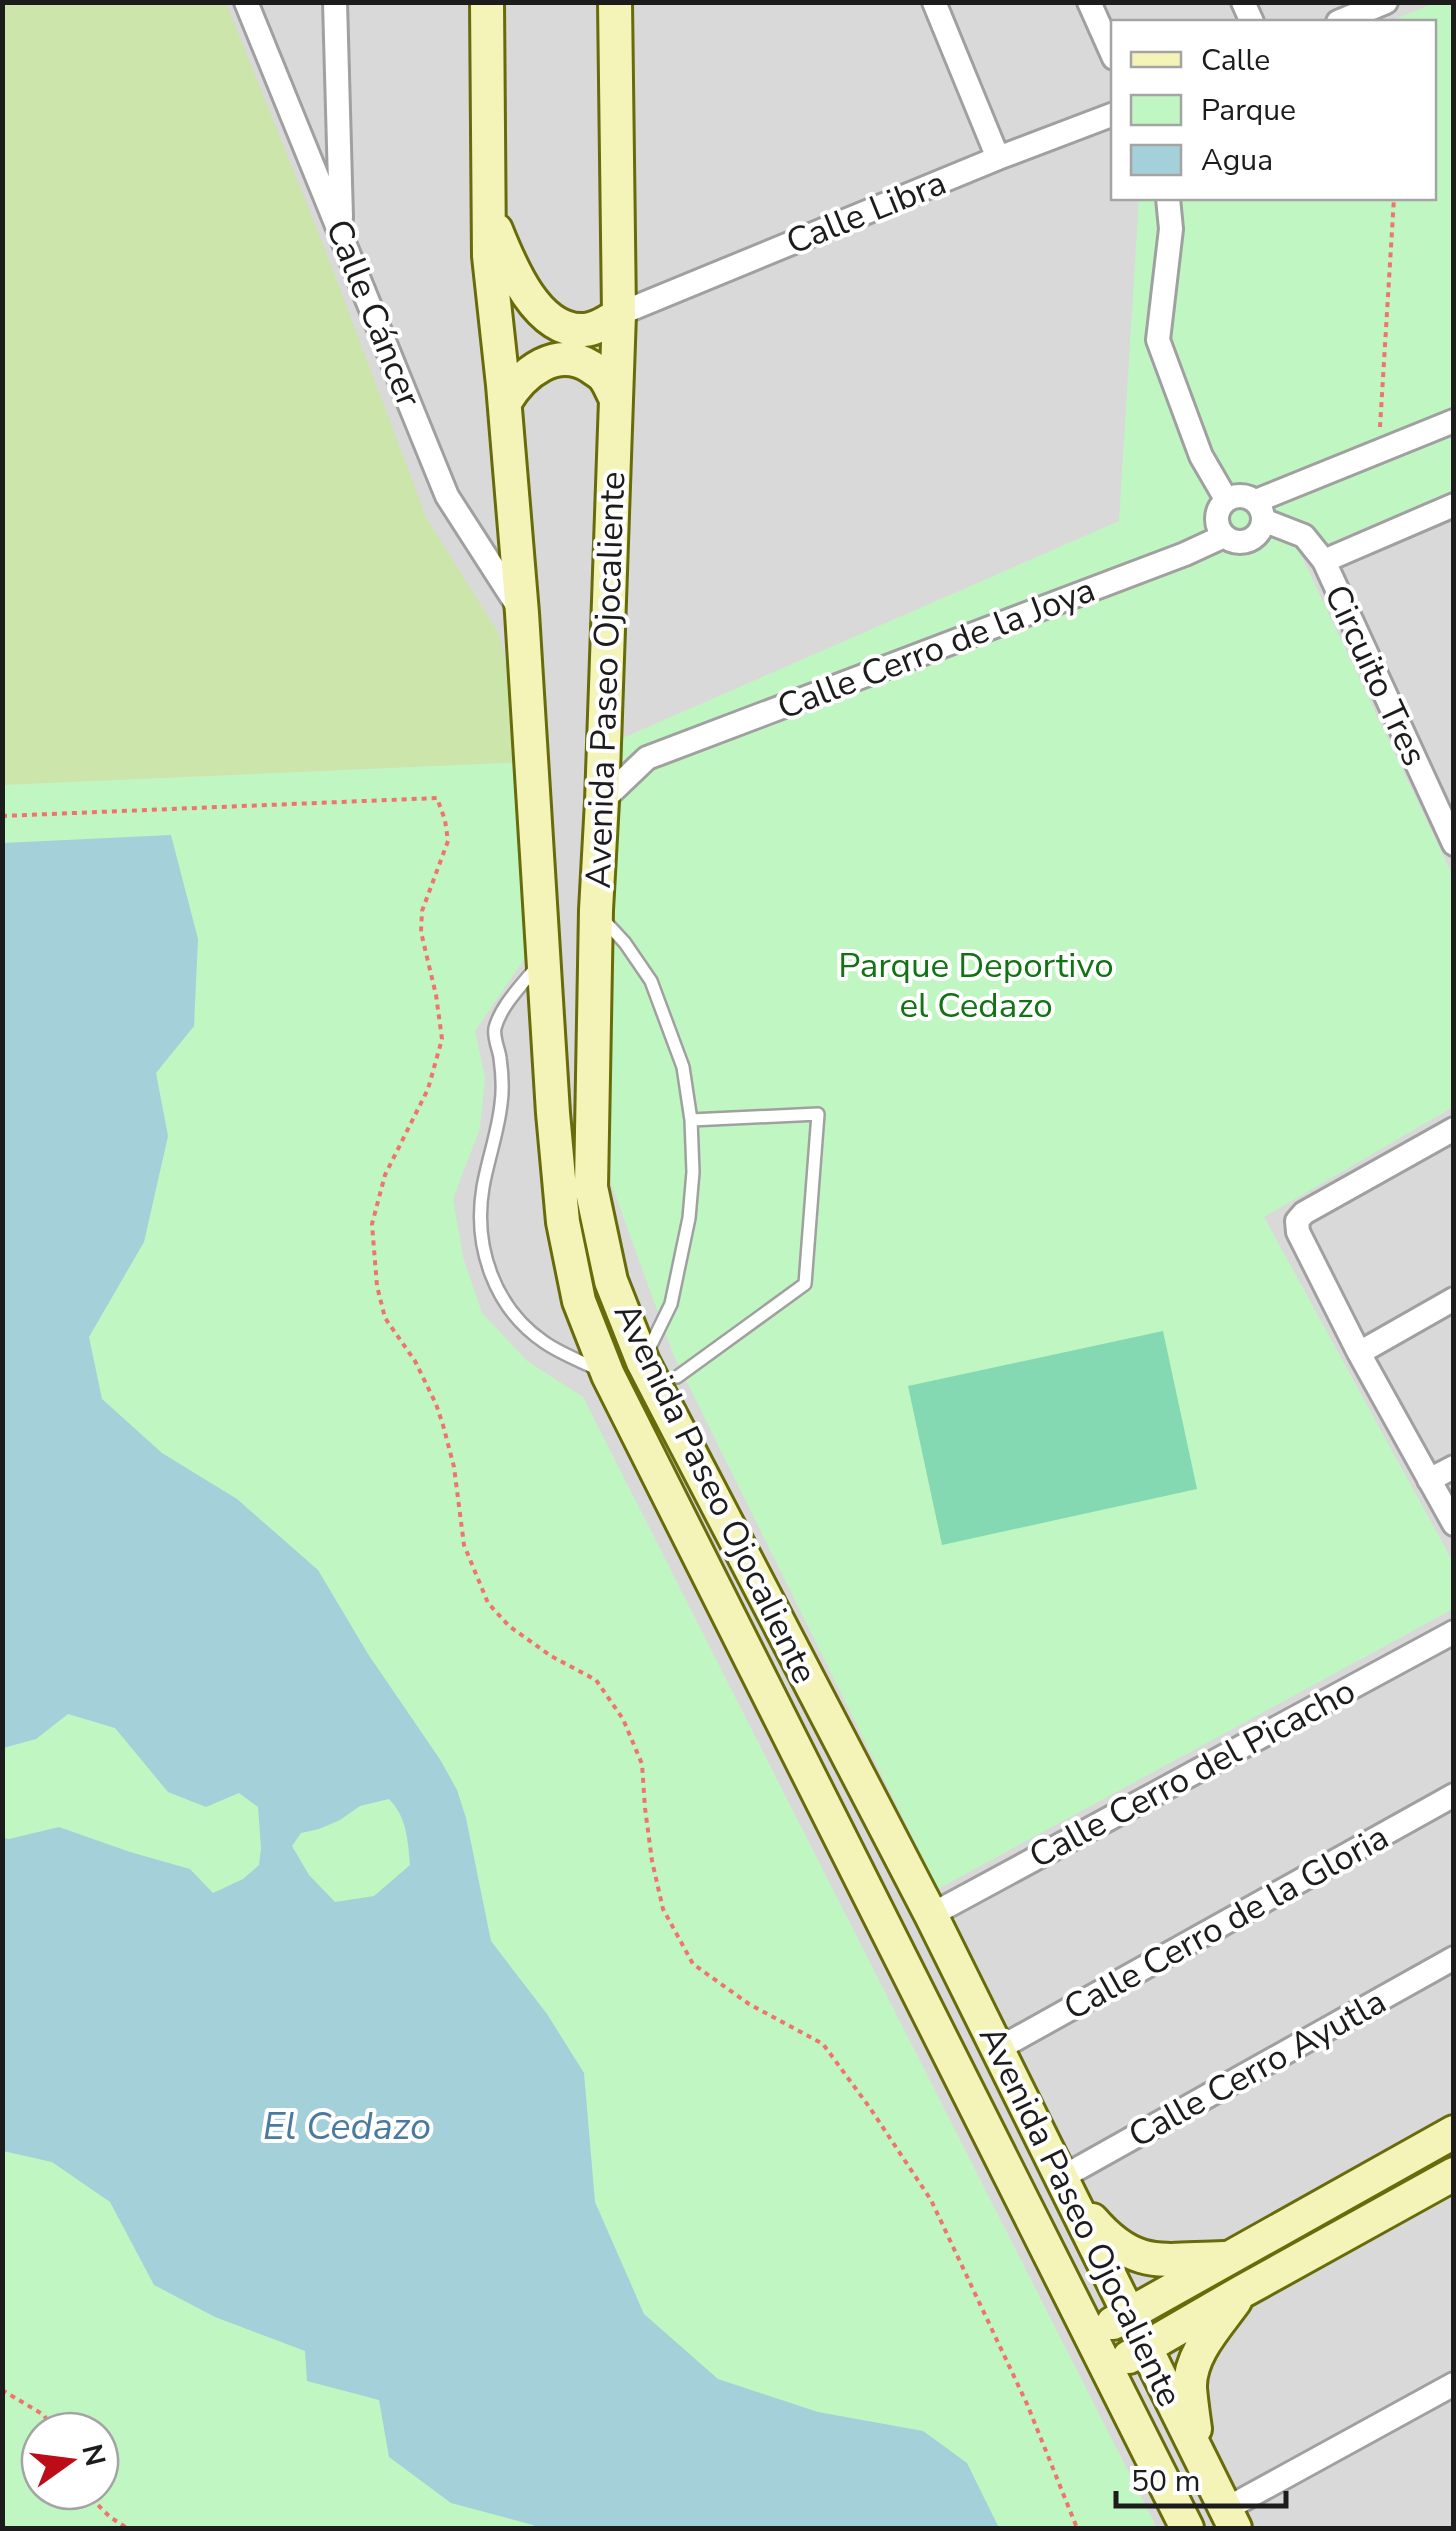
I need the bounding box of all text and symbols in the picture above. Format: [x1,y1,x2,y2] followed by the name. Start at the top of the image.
[1111,20,1436,200] legend
[1201,40,1270,81] text: Calle
[1201,90,1296,131] text: Parque
[1201,140,1273,181] text: Agua
[779,159,953,266] street label: Calle Libra
[315,213,433,414] street label: Calle Cáncer
[575,471,636,889] street label: Avenida Paseo Ojocaliente
[771,566,1102,731] street label: Calle Cerro de la Joya
[1313,577,1438,773] street label: Circuito Tres
[838,942,1114,1029] park label: Parque Deportivo el Cedazo
[603,1295,828,1691] street label: Avenida Paseo Ojocaliente
[1021,1668,1363,1879] street label: Calle Cerro del Picacho
[1056,1814,1397,2031] street label: Calle Cerro de la Gloria
[1120,1978,1394,2159] street label: Calle Cerro Ayutla
[968,2018,1193,2414] street label: Avenida Paseo Ojocaliente
[263,2101,431,2152] water label: El Cedazo
[20,2411,120,2511] north arrow
[72,2440,114,2470] text: N
[1116,2446,1286,2508] scale bar
[1131,2461,1200,2502] text: 50 m

